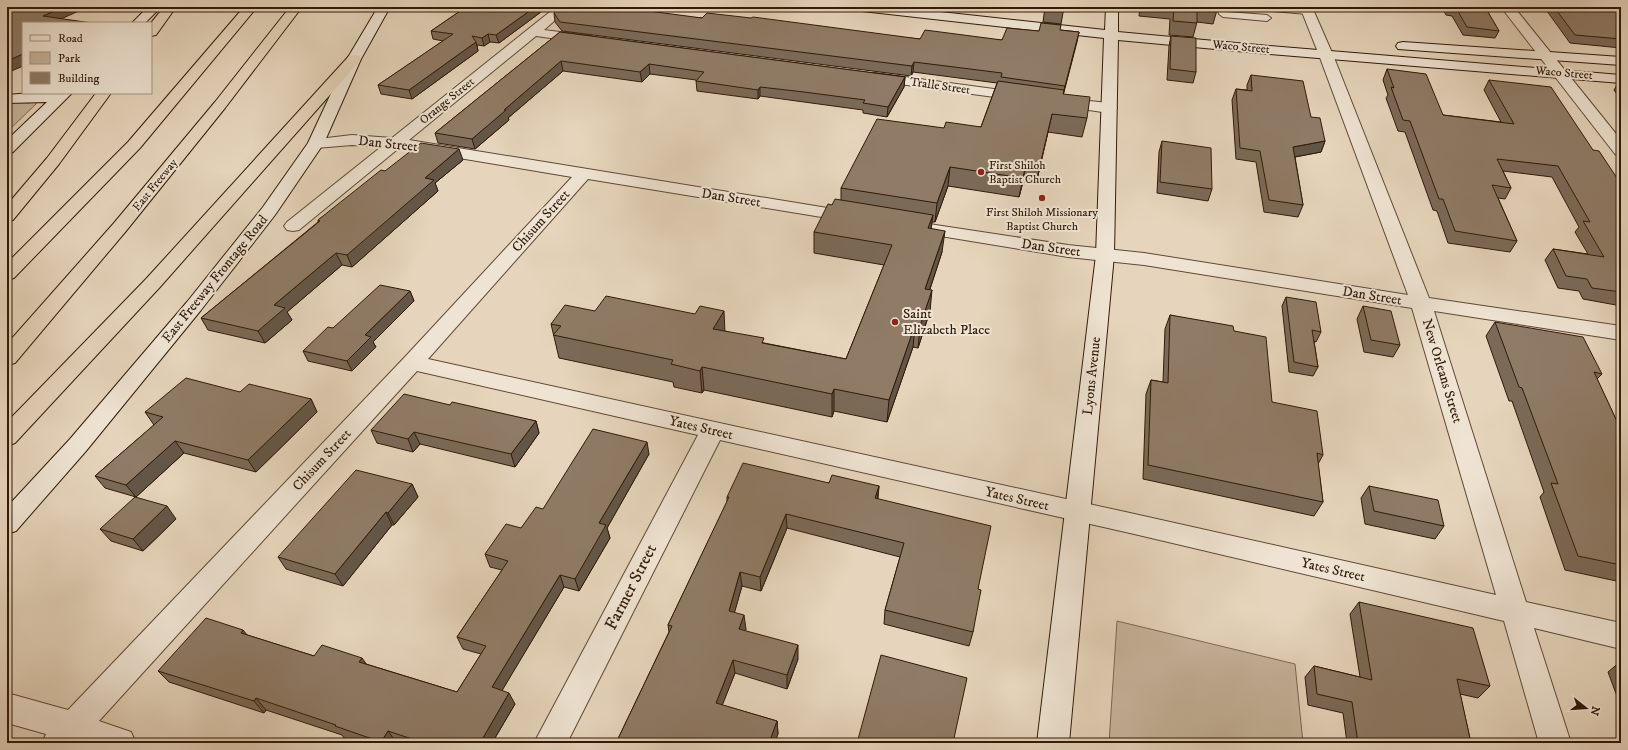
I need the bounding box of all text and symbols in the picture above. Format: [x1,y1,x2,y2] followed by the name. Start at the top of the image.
[22,22,152,94] legend
[58,31,83,46] text: Road
[1211,37,1270,57] street label: Waco Street
[58,51,80,66] text: Park
[1534,63,1593,83] street label: Waco Street
[58,71,99,86] text: Building
[417,74,478,128] street label: Orange Street
[909,74,971,98] street label: Tralle Street
[357,132,419,156] street label: Dan Street
[129,155,181,214] street label: East Freeway
[989,158,1062,187] place label: First Shiloh Baptist Church
[976,167,986,177] marker: First Shiloh Baptist Church
[700,184,762,212] street label: Dan Street
[508,185,574,256] street label: Chisum Street
[1037,193,1047,203] marker: First Shiloh Missionary Baptist Church
[986,205,1098,234] place label: First Shiloh Missionary Baptist Church
[158,211,272,347] street label: East Freeway Frontage Road
[1020,235,1082,261] street label: Dan Street
[1341,282,1403,310] street label: Dan Street
[903,305,990,339] place label: Saint Elizabeth Place
[890,317,900,327] marker: Saint Elizabeth Place
[1418,317,1467,426] street label: New Orleans Street
[1079,336,1105,416] street label: Lyons Avenue
[667,412,735,444] street label: Yates Street
[289,425,356,495] street label: Chisum Street
[983,483,1051,515] street label: Yates Street
[600,540,662,634] street label: Farmer Street
[1299,554,1367,586] street label: Yates Street
[1566,688,1606,728] north arrow
[1587,704,1603,717] text: N

